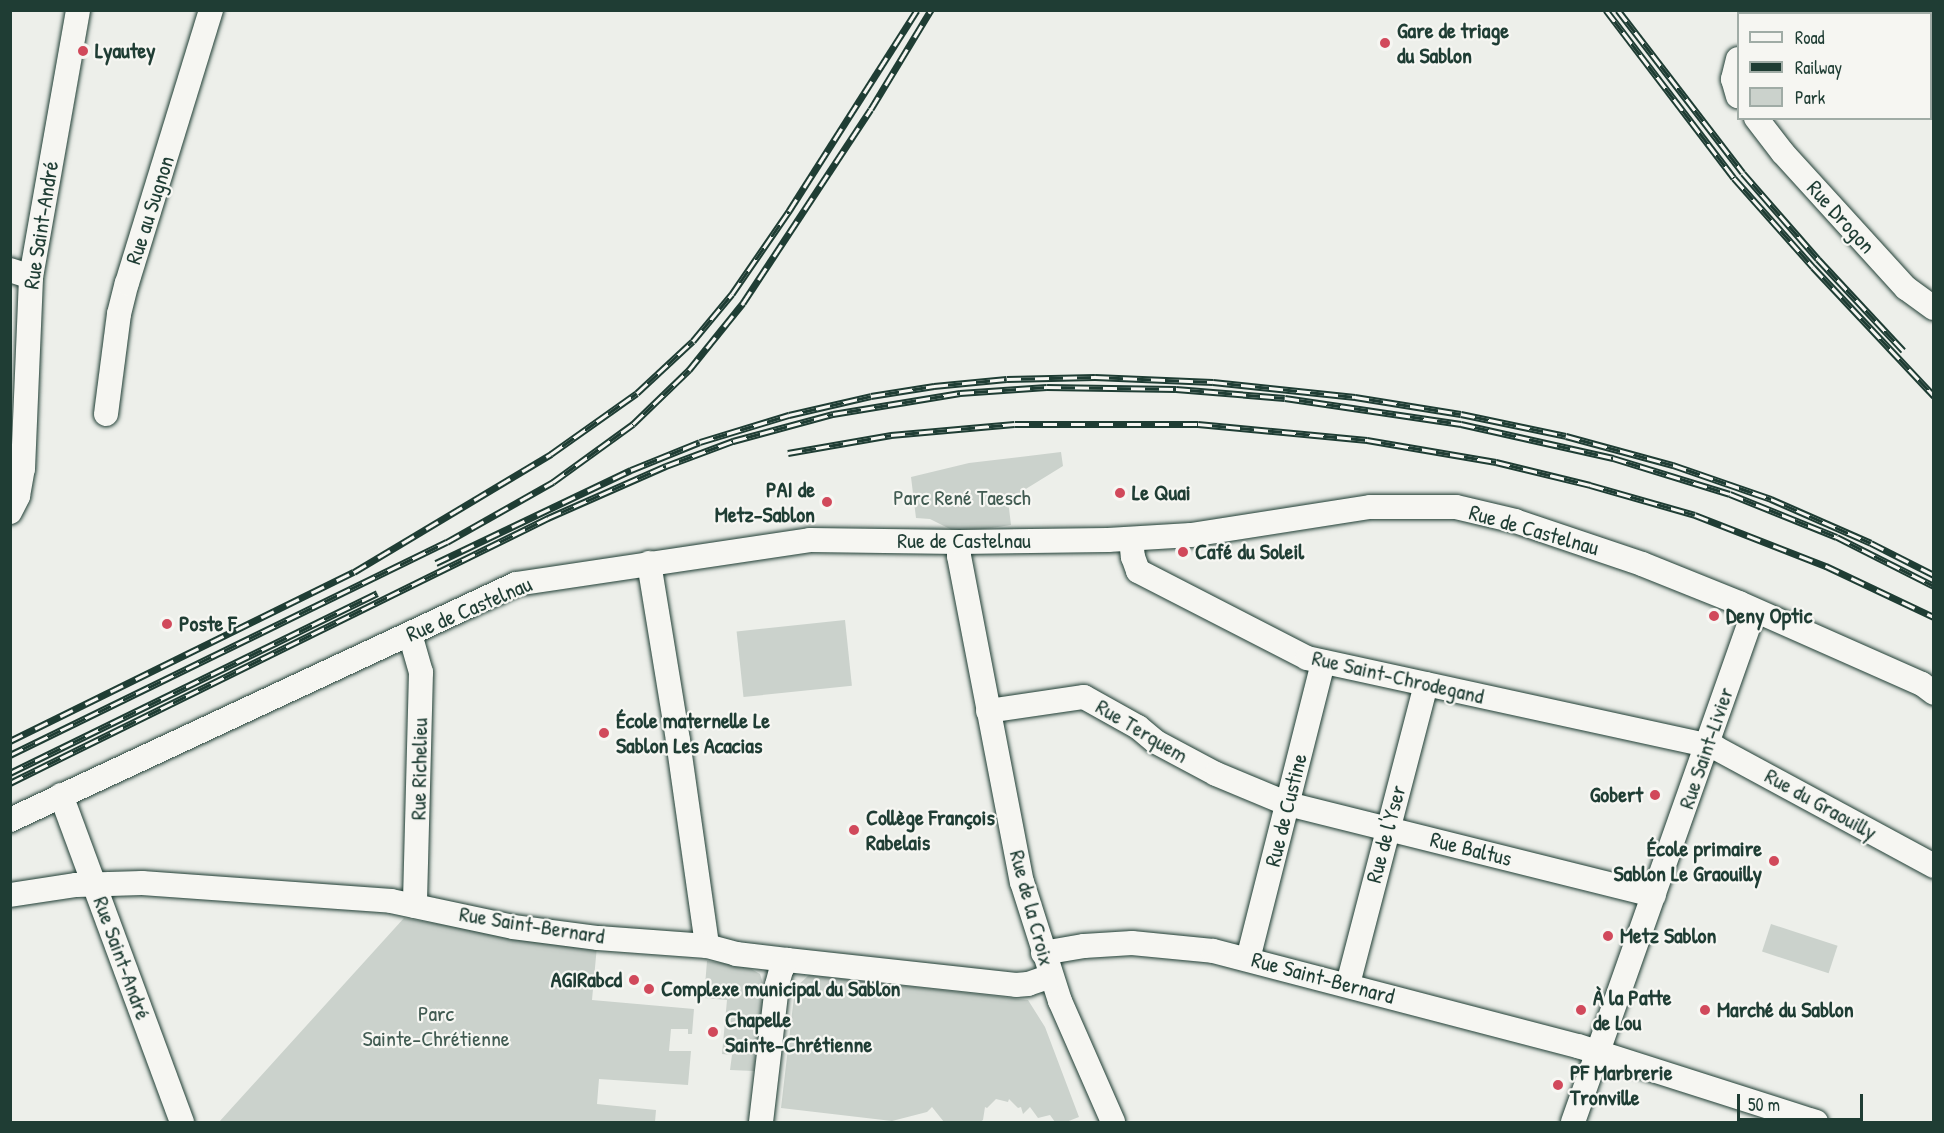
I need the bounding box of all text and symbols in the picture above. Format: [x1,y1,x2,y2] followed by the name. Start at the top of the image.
[1737,12,1932,120] legend
[1397,17,1509,68] place label: Gare de triage du Sablon
[1795,25,1825,50] text: Road
[1378,36,1392,50] marker: Gare de triage du Sablon
[95,38,156,64] place label: Lyautey
[76,44,90,58] marker: Lyautey
[1795,55,1842,80] text: Railway
[1795,85,1825,110] text: Park
[120,152,180,268] street label: Rue au Sugnon
[18,159,64,291] street label: Rue Saint-André
[1801,175,1881,259] street label: Rue Drogon
[715,476,815,528] place label: PAI de Metz-Sablon
[1132,480,1191,506] place label: Le Quai
[893,485,1031,511] park label: Parc René Taesch
[1113,486,1127,500] marker: Le Quai
[820,495,834,509] marker: PAI de Metz-Sablon
[1466,499,1602,561] street label: Rue de Castelnau
[897,528,1031,554] street label: Rue de Castelnau
[1195,539,1304,565] place label: Café du Soleil
[1176,545,1190,559] marker: Café du Soleil
[402,571,536,647] street label: Rue de Castelnau
[1726,603,1812,629] place label: Deny Optic
[1707,609,1721,623] marker: Deny Optic
[179,611,237,637] place label: Poste F
[160,617,174,631] marker: Poste F
[1310,644,1486,710] street label: Rue Saint-Chrodegand
[1673,684,1739,812] street label: Rue Saint-Livier
[1091,693,1193,769] street label: Rue Terquem
[616,707,770,758] place label: École maternelle Le Sablon Les Acacias
[405,718,433,820] street label: Rue Richelieu
[597,726,611,740] marker: École maternelle Le Sablon Les Acacias
[1259,751,1313,869] street label: Rue de Custine
[1760,762,1882,846] street label: Rue du Graouilly
[1360,782,1412,886] street label: Rue de l'Yser
[1590,782,1643,808] place label: Gobert
[1648,788,1662,802] marker: Gobert
[866,804,995,855] place label: Collège François Rabelais
[847,823,861,837] marker: Collège François Rabelais
[1428,826,1514,872] street label: Rue Baltus
[1613,835,1762,886] place label: École primaire Sablon Le Graouilly
[1004,847,1060,969] street label: Rue de la Croix
[1767,854,1781,868] marker: École primaire Sablon Le Graouilly
[88,893,156,1023] street label: Rue Saint-André
[458,900,606,950] street label: Rue Saint-Bernard
[1620,923,1716,949] place label: Metz Sablon
[1601,929,1615,943] marker: Metz Sablon
[1249,946,1397,1010] street label: Rue Saint-Bernard
[551,967,622,993] place label: AGIRabcd
[627,973,641,987] marker: AGIRabcd
[661,976,901,1002] place label: Complexe municipal du Sablon
[642,982,656,996] marker: Complexe municipal du Sablon
[1593,984,1671,1036] place label: À la Patte de Lou
[1717,997,1854,1023] place label: Marché du Sablon
[362,1000,510,1052] park label: Parc Sainte-Chrétienne
[1574,1003,1588,1017] marker: À la Patte de Lou
[1698,1003,1712,1017] marker: Marché du Sablon
[725,1006,872,1058] place label: Chapelle Sainte-Chrétienne
[706,1025,720,1039] marker: Chapelle Sainte-Chrétienne
[1570,1059,1673,1110] place label: PF Marbrerie Tronville
[1551,1078,1565,1092] marker: PF Marbrerie Tronville
[1740,1082,1866,1120] scale bar
[1748,1092,1780,1117] text: 50 m

